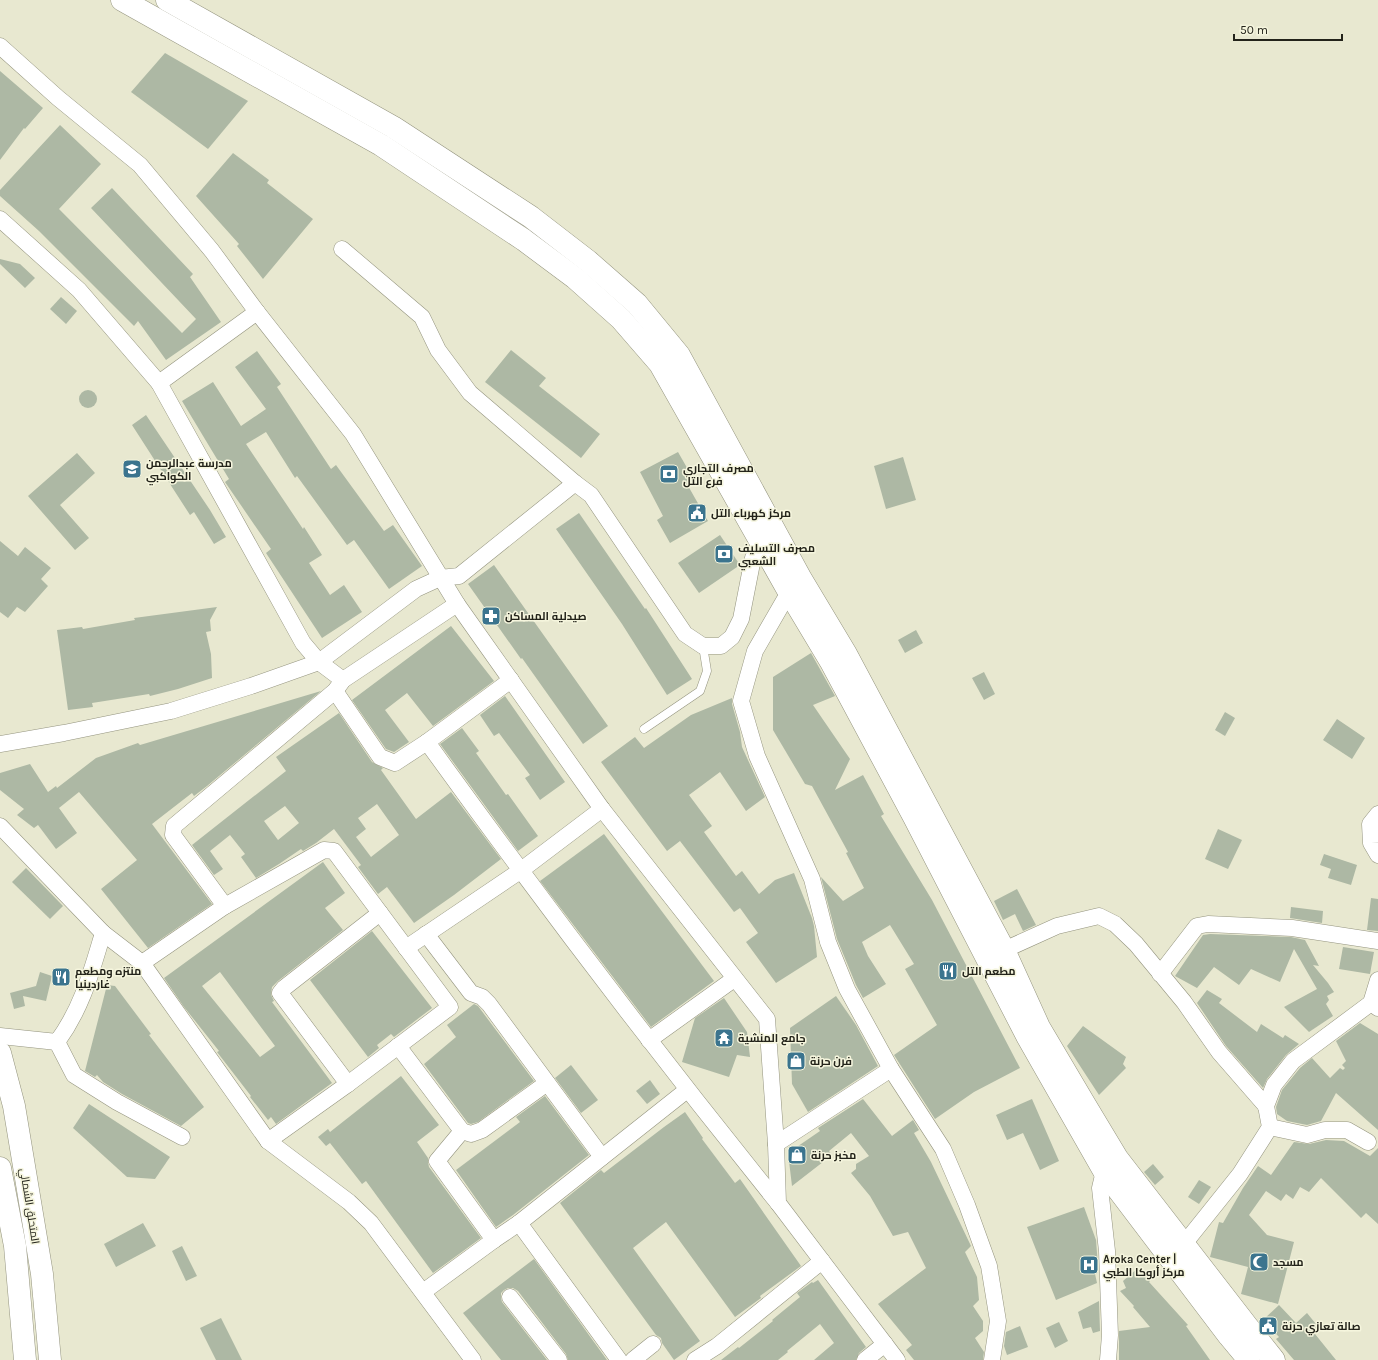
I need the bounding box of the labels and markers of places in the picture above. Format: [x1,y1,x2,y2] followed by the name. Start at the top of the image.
[146,457,232,486] place label: مدرسة عبدالرحمن الكواكبي
[121,458,143,480] school or university icon: مدرسة عبدالرحمن الكواكبي
[683,462,754,489] place label: مصرف التجاري فرع التل
[658,463,680,485] bank icon: مصرف التجاري فرع التل
[686,502,708,524] public building icon: مركز كهرباء التل
[711,507,791,521] place label: مركز كهرباء التل
[738,542,815,571] place label: مصرف التسليف الشعبي
[713,543,735,565] bank icon: مصرف التسليف الشعبي
[480,605,502,627] pharmacy icon: صيدلية المساكن
[505,610,587,623] place label: صيدلية المساكن
[937,960,959,982] restaurant icon: مطعم التل
[75,965,141,991] place label: منتزه ومطعم غاردينيا
[962,965,1016,979] place label: مطعم التل
[50,966,72,988] restaurant icon: منتزه ومطعم غاردينيا
[713,1027,735,1049] temple icon: جامع المنشية
[738,1032,806,1046] place label: جامع المنشية
[785,1050,807,1072] shop icon: فرن حرنة
[810,1055,852,1068] place label: فرن حرنة
[786,1144,808,1166] shop icon: مخبز حرنة
[811,1149,856,1162] place label: مخبز حرنة
[1248,1251,1270,1273] mosque icon: مسجد
[1103,1253,1185,1282] place label: Aroka Center | مركز أروكا الطبي
[1078,1254,1100,1276] hospital icon: Aroka Center | مركز أروكا الطبي
[1273,1256,1304,1269] place label: مسجد
[1257,1315,1279,1337] public building icon: صالة تعازي حرنة
[1282,1320,1361,1336] place label: صالة تعازي حرنة

